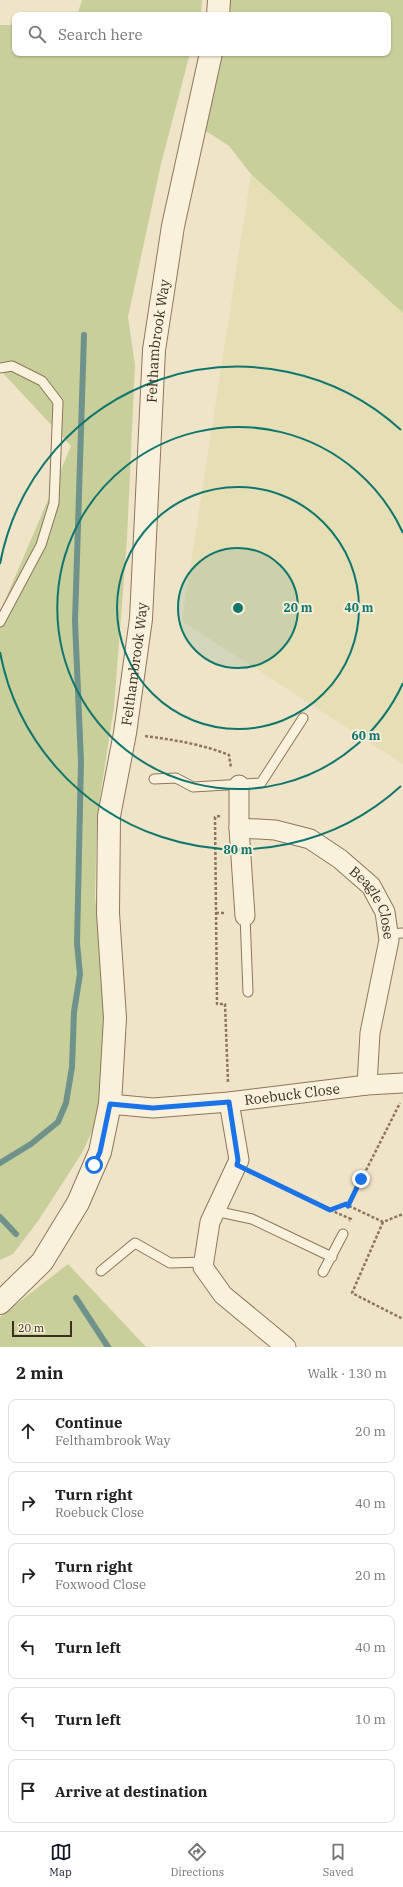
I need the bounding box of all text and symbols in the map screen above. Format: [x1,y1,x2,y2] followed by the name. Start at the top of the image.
[12,12,391,56] search box
[26,23,48,45] icon: search
[58,25,143,44] text: Search here
[142,278,174,403] street label: Felthambrook Way
[284,600,313,615] text: 20 m
[345,600,374,615] text: 40 m
[117,601,151,727] street label: Felthambrook Way
[231,601,245,615] centre of rings
[352,728,381,743] text: 60 m
[224,842,253,857] text: 80 m
[346,862,398,940] street label: Beagle Close
[243,1079,341,1109] street label: Roebuck Close
[85,1156,103,1174] route start
[352,1170,370,1188] route end
[12,1319,72,1338] scale bar
[18,1321,44,1335] text: 20 m
[16,1362,64,1384] text: 2 min
[308,1365,387,1382] text: Walk · 130 m
[55,1413,122,1432] text: Continue
[17,1420,39,1442] icon: ahead
[355,1423,386,1440] text: 20 m
[55,1432,170,1449] text: Felthambrook Way
[55,1485,133,1504] text: Turn right
[17,1492,39,1514] icon: right
[355,1495,386,1512] text: 40 m
[55,1504,144,1521] text: Roebuck Close
[55,1557,133,1576] text: Turn right
[17,1564,39,1586] icon: right
[355,1567,386,1584] text: 20 m
[55,1576,146,1593] text: Foxwood Close
[17,1636,39,1658] icon: left
[55,1638,121,1657] text: Turn left
[355,1639,386,1656] text: 40 m
[17,1708,39,1730] icon: left
[55,1710,121,1729] text: Turn left
[355,1711,386,1728] text: 10 m
[17,1780,39,1802] icon: arrive
[55,1782,207,1801] text: Arrive at destination
[49,1841,72,1879] tab: Map
[170,1841,224,1879] tab: Directions
[323,1841,354,1879] tab: Saved

